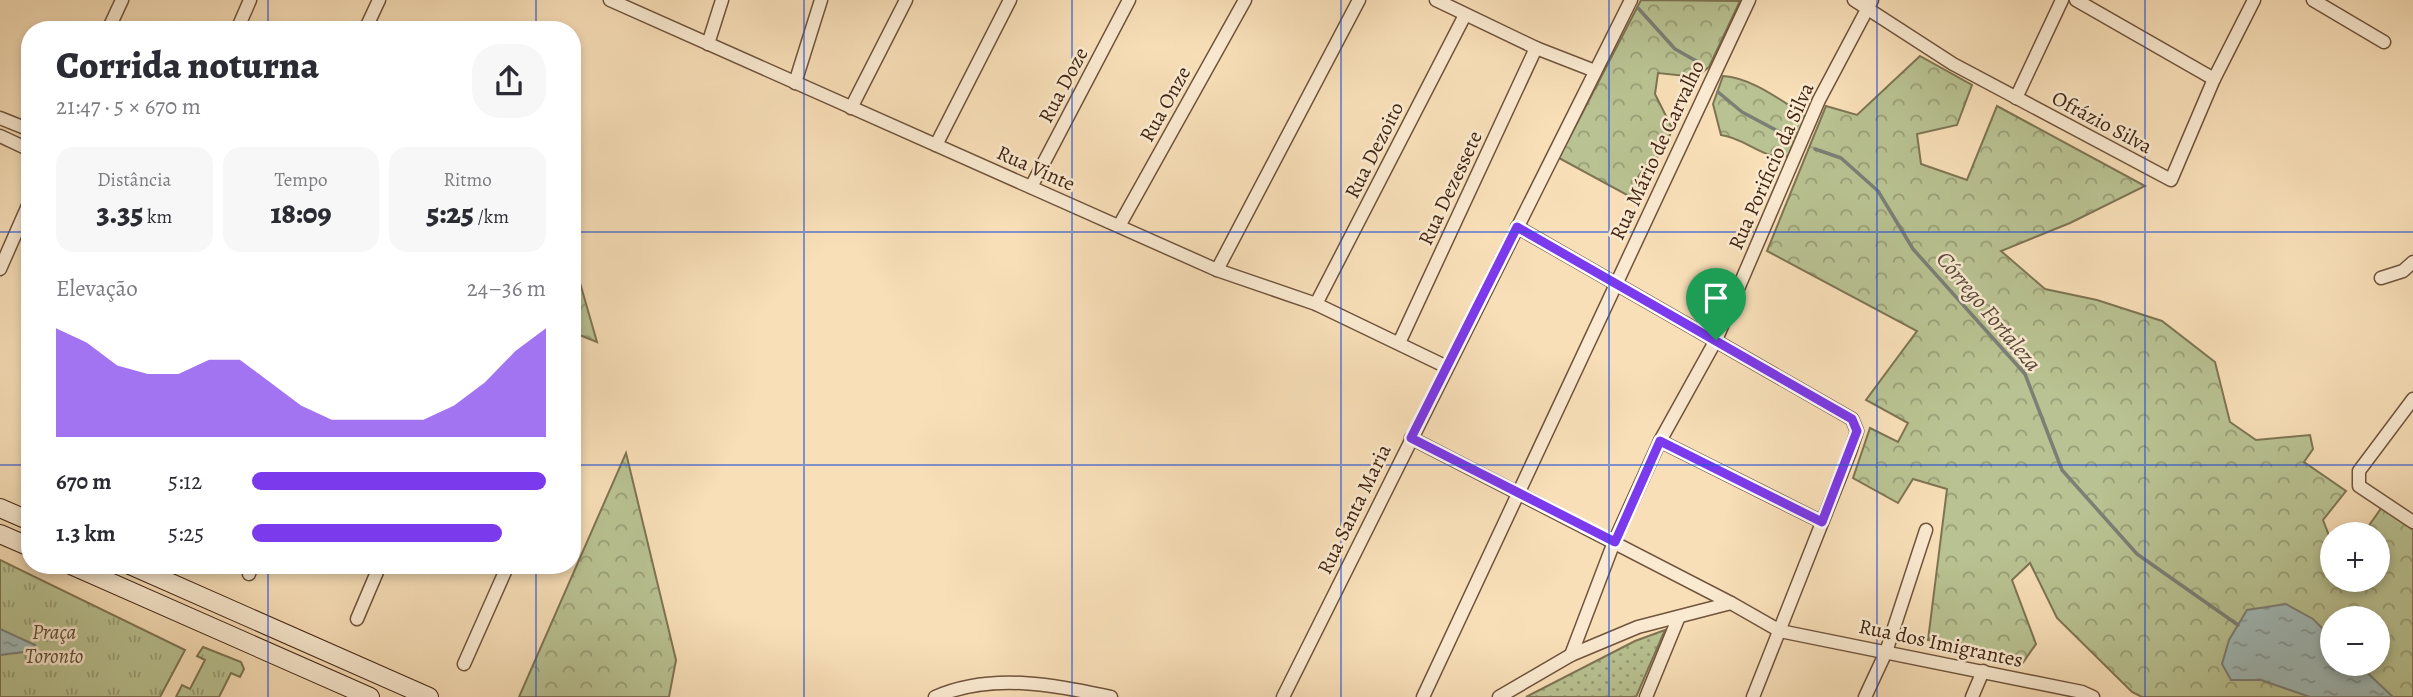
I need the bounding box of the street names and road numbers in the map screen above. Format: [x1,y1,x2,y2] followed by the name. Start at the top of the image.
[1031,42,1095,128] street label: Rua Doze
[1603,56,1711,244] street label: Rua Mário de Carvalho
[1133,61,1197,147] street label: Rua Onze
[1722,78,1821,254] street label: Rua Porificio da Silva
[2047,84,2157,160] street label: Ofrázio Silva
[1338,97,1410,203] street label: Rua Dezoito
[1411,126,1489,250] street label: Rua Dezessete
[992,138,1080,198] street label: Rua Vinte
[1310,439,1398,579] street label: Rua Santa Maria
[1856,612,2026,674] street label: Rua dos Imigrantes

